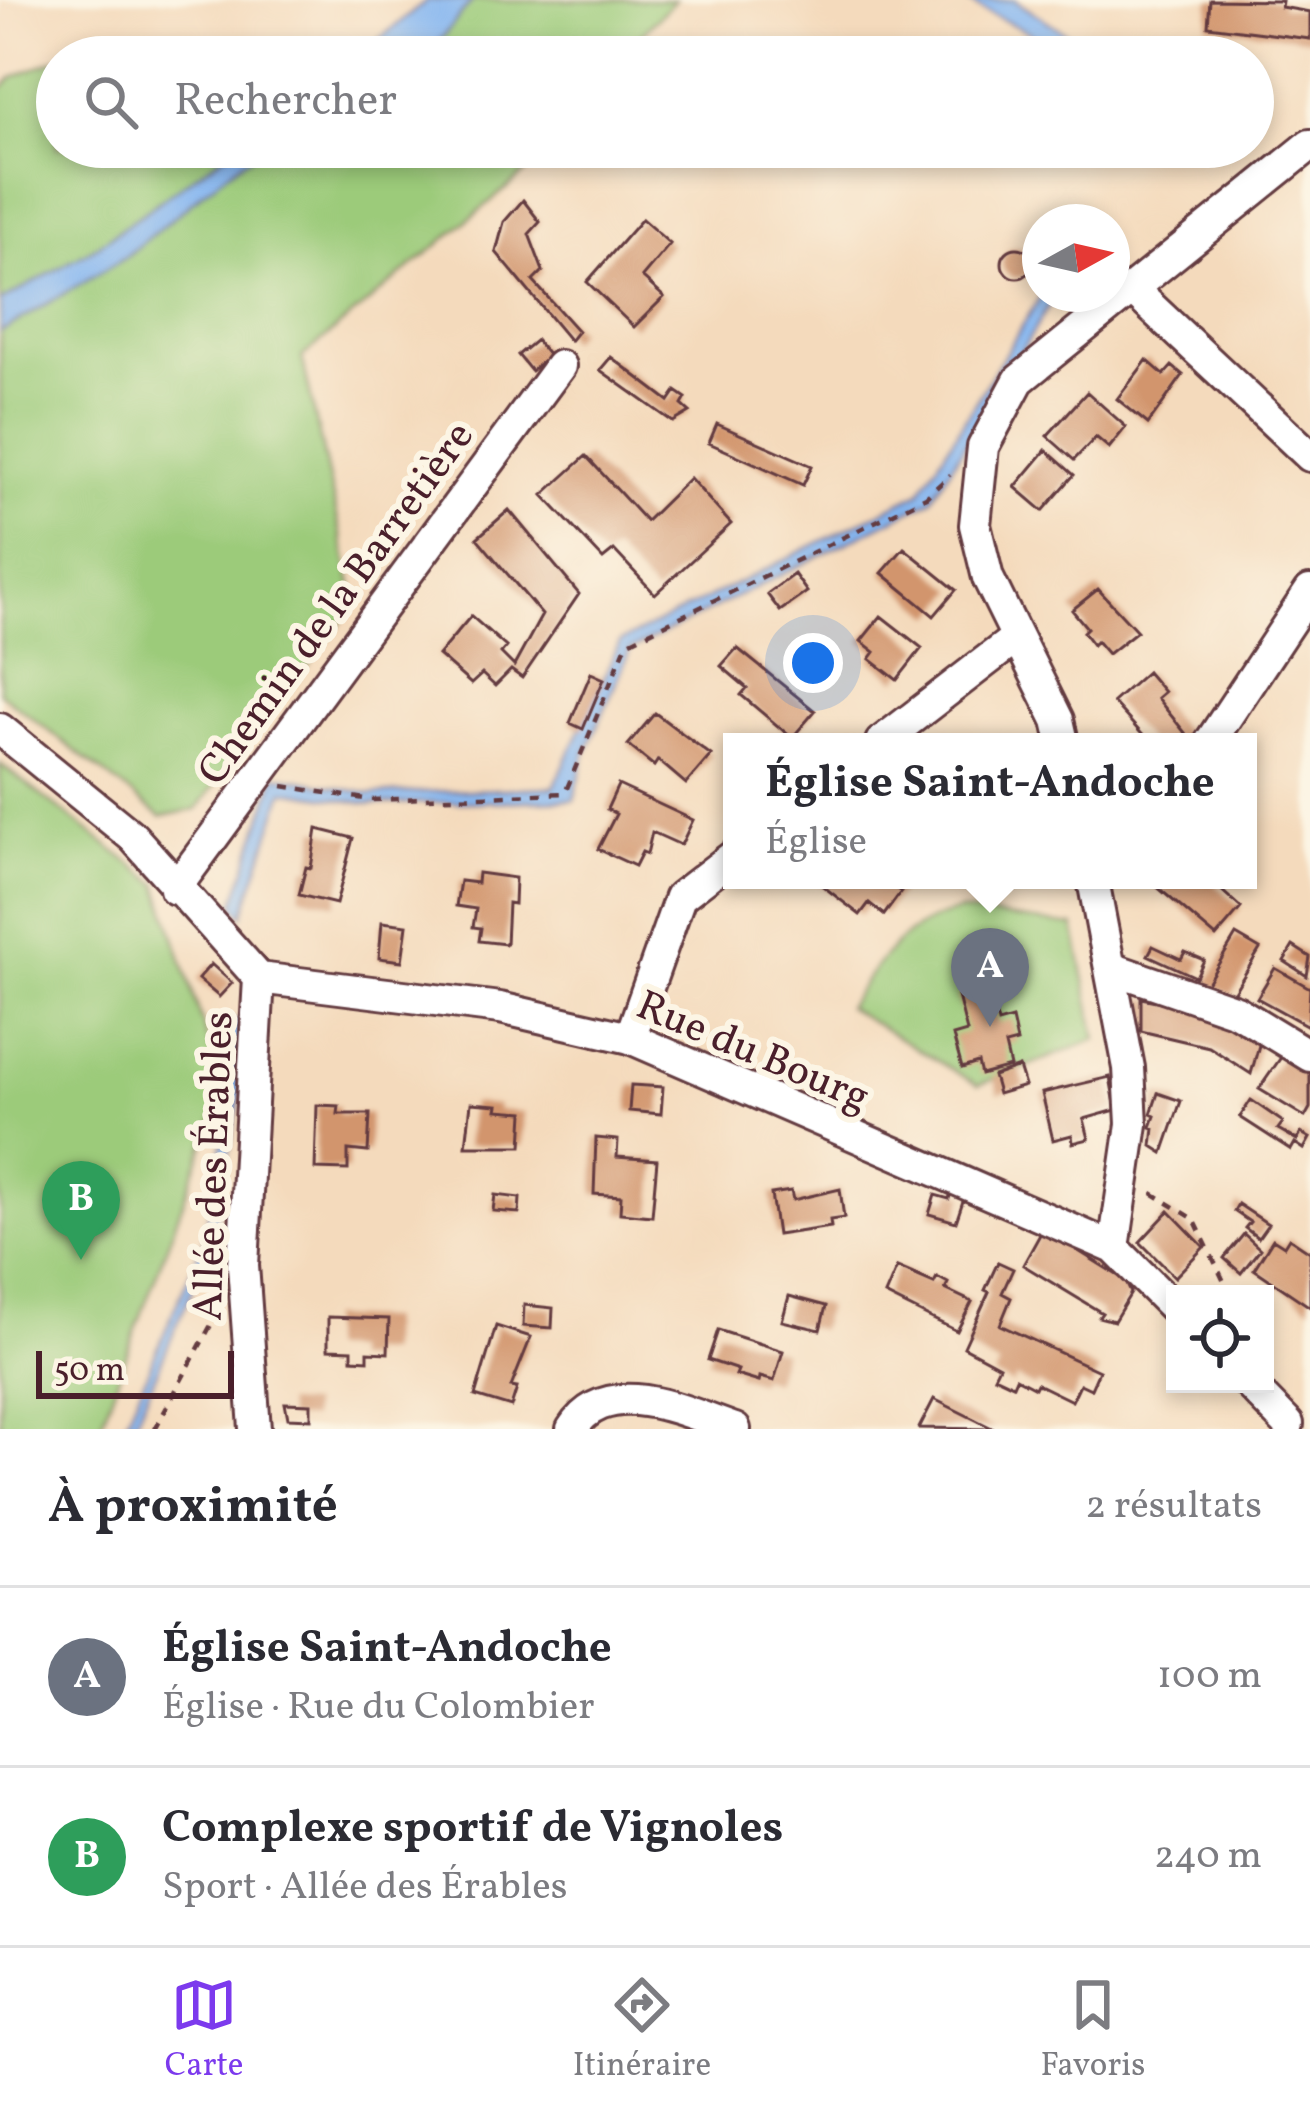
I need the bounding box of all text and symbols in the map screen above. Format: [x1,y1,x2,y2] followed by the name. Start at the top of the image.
[36,36,1274,168] search box
[78,69,144,135] icon: search
[174,71,397,134] text: Rechercher
[1022,204,1130,312] north arrow
[185,411,490,799] street label: Chemin de la Barretière
[783,633,843,693] your location
[723,733,1257,889] popup
[765,753,1215,816] text: Église Saint-Andoche
[765,816,867,870] text: Église
[951,928,1029,1027] pin: A
[627,978,878,1129] street label: Rue du Bourg
[181,1010,250,1322] street label: Allée des Érables
[42,1161,120,1260] pin: B
[1166,1285,1274,1393] map controls
[1166,1285,1274,1393] button: locate
[36,1345,234,1398] scale bar
[54,1349,125,1395] text: 50 m
[48,1472,338,1543] text: À proximité
[1085,1480,1262,1534] text: 2 résultats
[162,1618,612,1681] text: Église Saint-Andoche
[73,1650,101,1704] text: A
[1157,1650,1262,1704] text: 100 m
[162,1681,595,1735] text: Église · Rue du Colombier
[162,1798,783,1861] text: Complexe sportif de Vignoles
[74,1830,100,1884] text: B
[1154,1830,1262,1884] text: 240 m
[162,1861,567,1915] text: Sport · Allée des Érables
[165,1972,243,2090] tab: Carte
[573,1972,711,2090] tab: Itinéraire
[1040,1972,1145,2090] tab: Favoris

